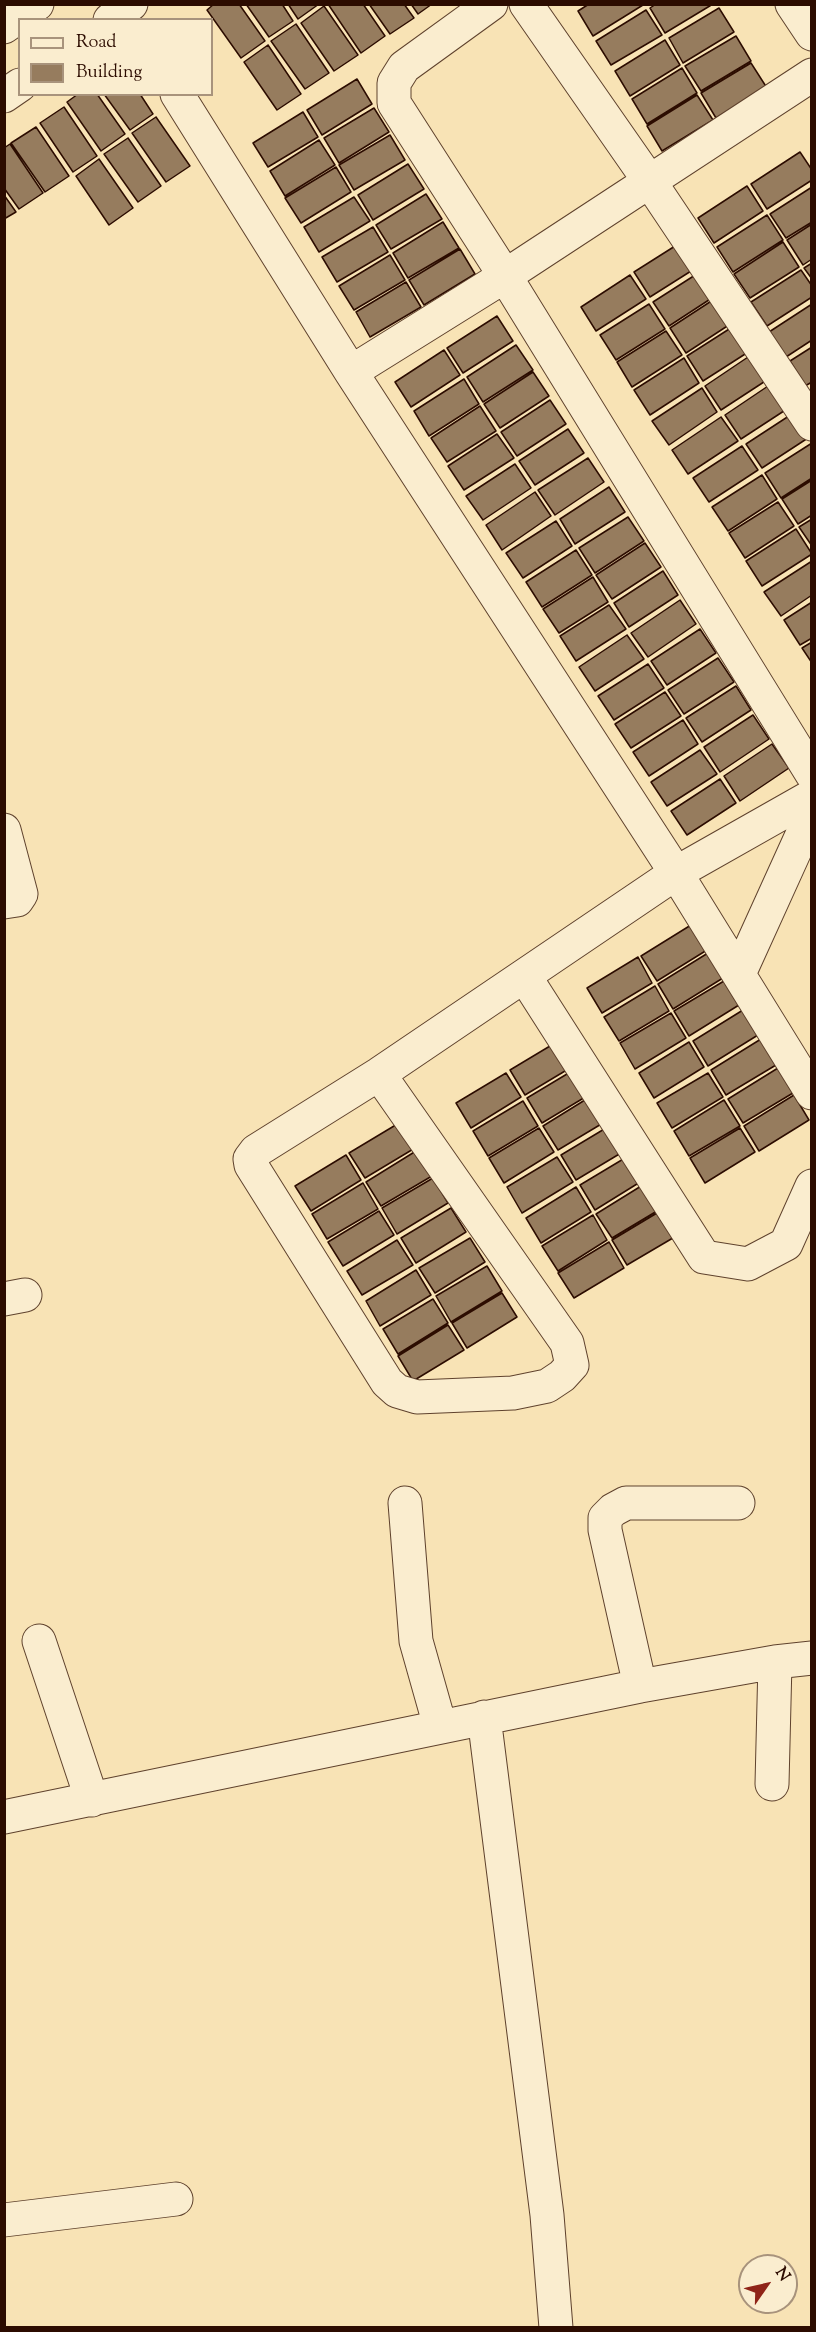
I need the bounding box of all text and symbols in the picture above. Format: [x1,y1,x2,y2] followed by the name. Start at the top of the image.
[18,18,213,96] legend
[76,30,116,56] text: Road
[76,60,142,86] text: Building
[738,2254,798,2314] north arrow
[769,2263,795,2287] text: N

